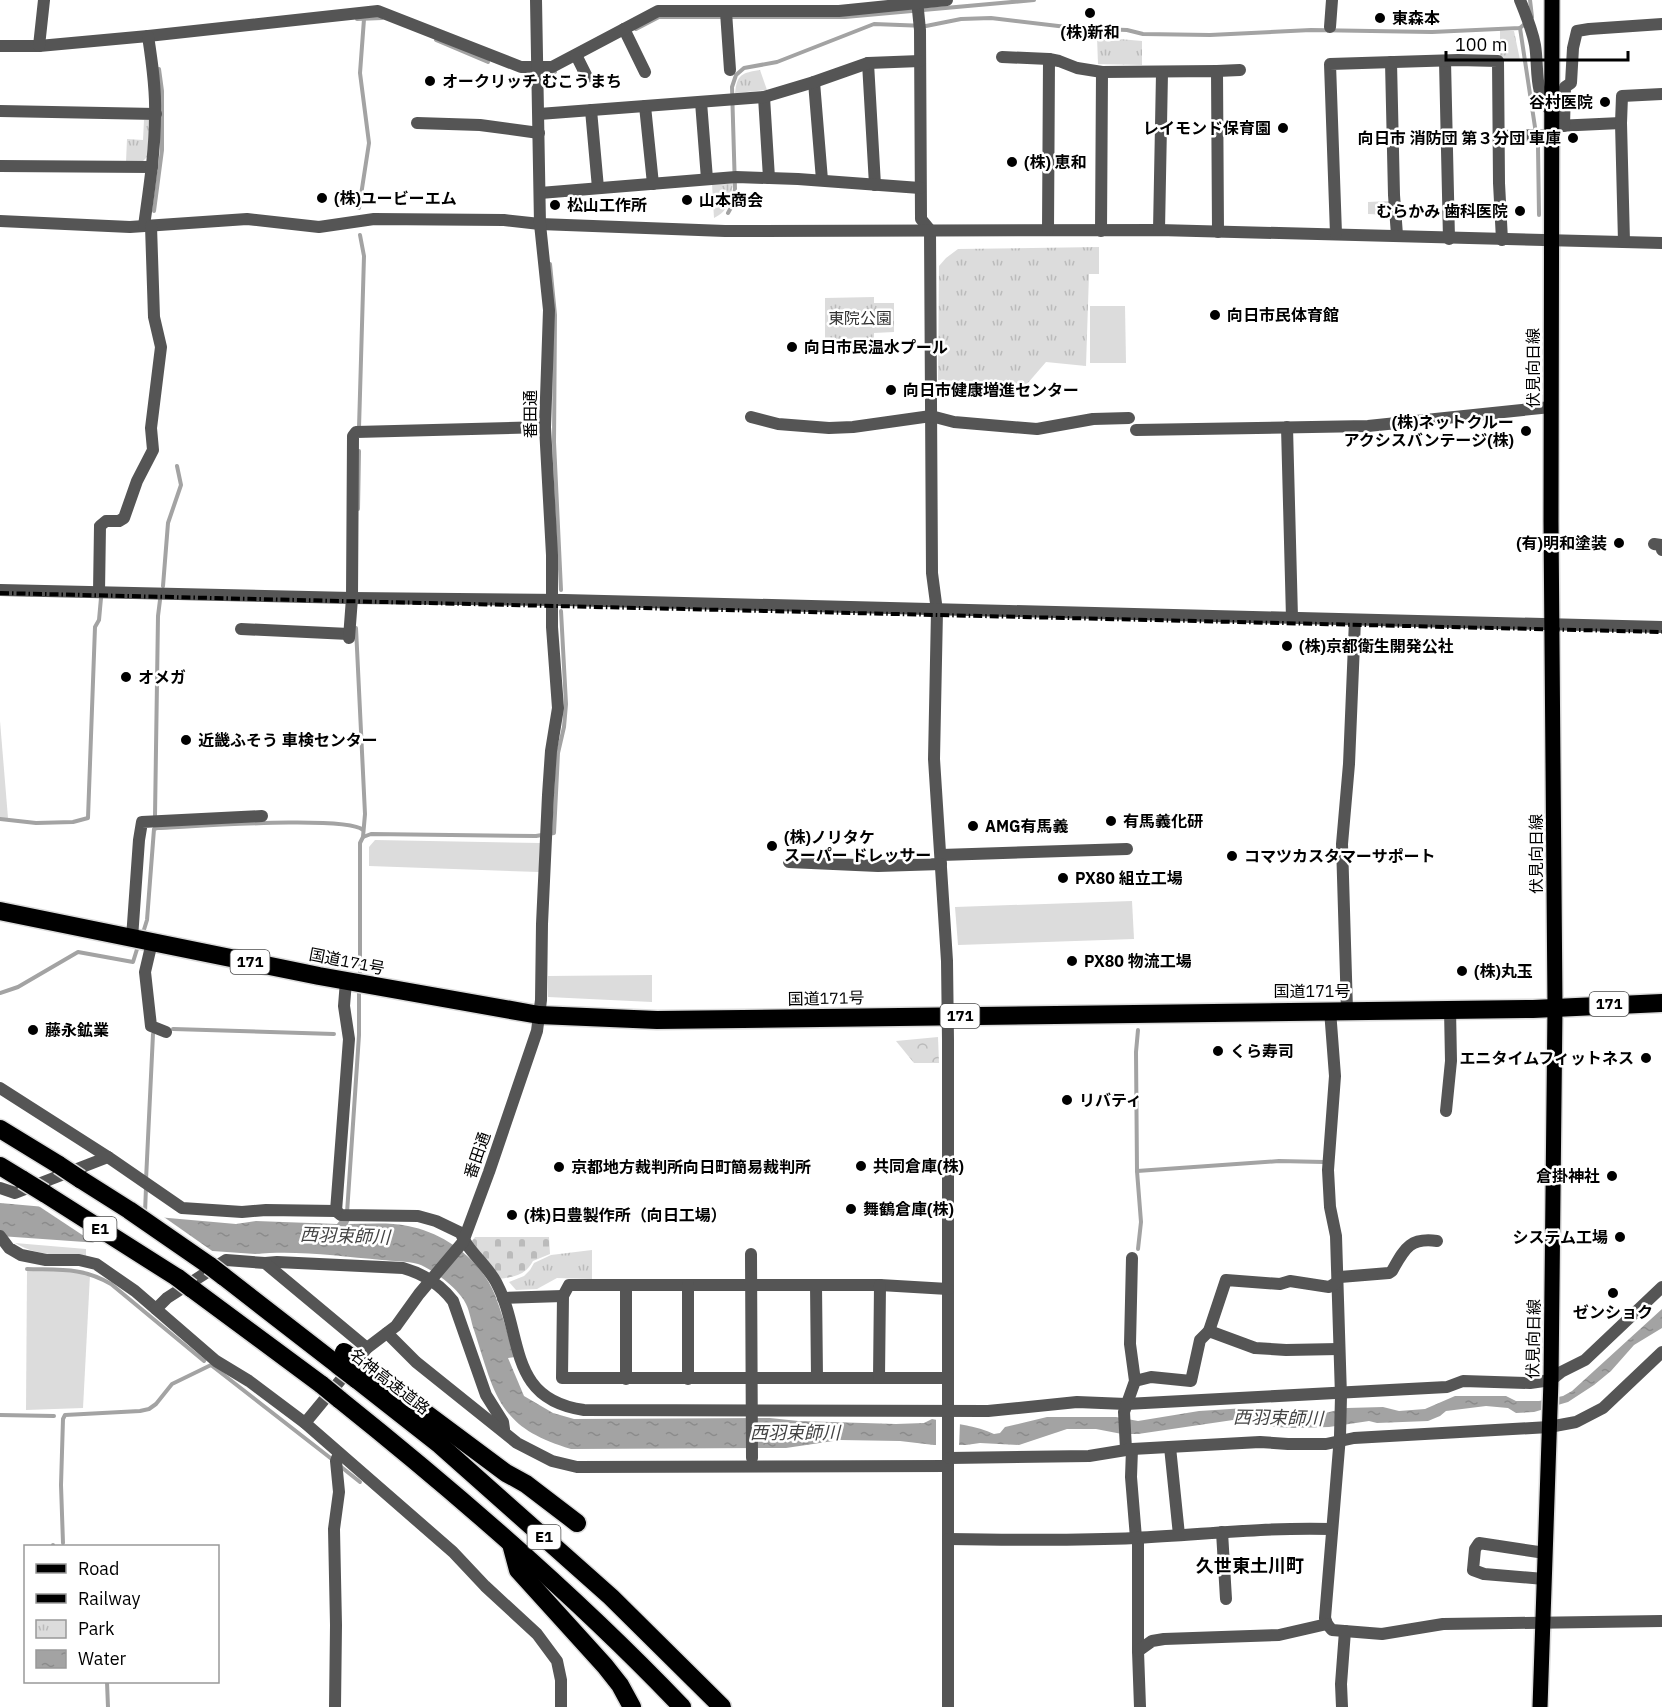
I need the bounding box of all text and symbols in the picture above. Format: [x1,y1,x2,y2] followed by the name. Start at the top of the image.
[1083,6,1097,20] marker: (株)新和
[1392,8,1440,28] place label: 東森本
[1373,11,1387,25] marker: 東森本
[1061,22,1119,42] place label: (株)新和
[1446,24,1628,62] scale bar
[1455,33,1507,56] text: 100 m
[442,71,622,91] place label: オークリッチ むこうまち
[423,74,437,88] marker: オークリッチ むこうまち
[1529,92,1593,112] place label: 谷村医院
[1598,95,1612,109] marker: 谷村医院
[1143,118,1271,138] place label: レイモンド保育園
[1276,121,1290,135] marker: レイモンド保育園
[1358,128,1561,148] place label: 向日市 消防団 第３分団 車庫
[1566,131,1580,145] marker: 向日市 消防団 第３分団 車庫
[1024,152,1087,172] place label: (株) 恵和
[1005,155,1019,169] marker: (株) 恵和
[334,188,457,208] place label: (株)ユービーエム
[699,190,763,210] place label: 山本商会
[315,191,329,205] marker: (株)ユービーエム
[680,193,694,207] marker: 山本商会
[567,195,647,215] place label: 松山工作所
[548,198,562,212] marker: 松山工作所
[1376,201,1508,221] place label: むらかみ 歯科医院
[1513,204,1527,218] marker: むらかみ 歯科医院
[1227,305,1339,325] place label: 向日市民体育館
[828,308,892,328] park label: 東院公園
[1208,308,1222,322] marker: 向日市民体育館
[1523,328,1543,408] street label: 伏見向日線
[804,337,948,357] place label: 向日市民温水プール
[785,340,799,354] marker: 向日市民温水プール
[903,380,1079,400] place label: 向日市健康増進センター
[884,383,898,397] marker: 向日市健康増進センター
[520,390,540,438] street label: 番田通
[1344,412,1514,450] place label: (株)ネットクルー アクシスバンテージ(株)
[1519,424,1533,438] marker: (株)ネットクルー アクシスバンテージ(株)
[1516,533,1607,553] place label: (有)明和塗装
[1612,536,1626,550] marker: (有)明和塗装
[1299,636,1454,656] place label: (株)京都衛生開発公社
[1280,639,1294,653] marker: (株)京都衛生開発公社
[138,667,186,687] place label: オメガ
[119,670,133,684] marker: オメガ
[198,730,378,750] place label: 近畿ふそう 車検センター
[179,733,193,747] marker: 近畿ふそう 車検センター
[1123,811,1203,831] place label: 有馬義化研
[1104,814,1118,828] marker: 有馬義化研
[1526,814,1546,894] street label: 伏見向日線
[985,816,1069,836] place label: AMG有馬義
[966,819,980,833] marker: AMG有馬義
[784,827,932,865] place label: (株)ノリタケ スーパー ドレッサー
[765,839,779,853] marker: (株)ノリタケ スーパー ドレッサー
[1244,846,1436,866] place label: コマツカスタマーサポート
[1225,849,1239,863] marker: コマツカスタマーサポート
[1075,868,1183,888] place label: PX80 組立工場
[1056,871,1070,885] marker: PX80 組立工場
[307,944,387,978] street label: 国道171号
[230,950,270,974] road number: 171
[1084,951,1192,971] place label: PX80 物流工場
[1065,954,1079,968] marker: PX80 物流工場
[1474,961,1533,981] place label: (株)丸玉
[1455,964,1469,978] marker: (株)丸玉
[1274,981,1350,1001] street label: 国道171号
[787,987,865,1009] street label: 国道171号
[1590,992,1628,1016] road number: 171
[940,1004,980,1028] road number: 171
[45,1020,109,1040] place label: 藤永鉱業
[26,1023,40,1037] marker: 藤永鉱業
[1230,1041,1294,1061] place label: くら寿司
[1211,1044,1225,1058] marker: くら寿司
[1460,1048,1634,1068] place label: エニタイムフィットネス
[1639,1051,1653,1065] marker: エニタイムフィットネス
[1079,1090,1142,1110] place label: リバティ
[1060,1093,1074,1107] marker: リバティ
[460,1129,494,1181] street label: 番田通
[873,1156,964,1176] place label: 共同倉庫(株)
[571,1157,811,1177] place label: 京都地方裁判所向日町簡易裁判所
[854,1159,868,1173] marker: 共同倉庫(株)
[552,1160,566,1174] marker: 京都地方裁判所向日町簡易裁判所
[1536,1166,1600,1186] place label: 倉掛神社
[1605,1169,1619,1183] marker: 倉掛神社
[863,1199,954,1219] place label: 舞鶴倉庫(株)
[844,1202,858,1216] marker: 舞鶴倉庫(株)
[524,1205,727,1225] place label: (株)日豊製作所（向日工場）
[505,1208,519,1222] marker: (株)日豊製作所（向日工場）
[84,1217,116,1241] road number: E1
[300,1222,392,1249] water label: 西羽束師川
[1512,1227,1608,1247] place label: システム工場
[1613,1230,1627,1244] marker: システム工場
[1606,1286,1620,1300] marker: ゼンショク
[1522,1299,1544,1379] street label: 伏見向日線
[1573,1302,1653,1322] place label: ゼンショク
[346,1344,434,1418] street label: 名神高速道路
[1233,1405,1325,1430] water label: 西羽束師川
[750,1421,842,1444] water label: 西羽束師川
[528,1525,560,1549] road number: E1
[24,1545,219,1683] legend
[1196,1554,1304,1577] district label: 久世東土川町
[78,1557,119,1580] text: Road
[78,1587,140,1610] text: Railway
[78,1617,115,1640] text: Park
[78,1647,127,1670] text: Water

